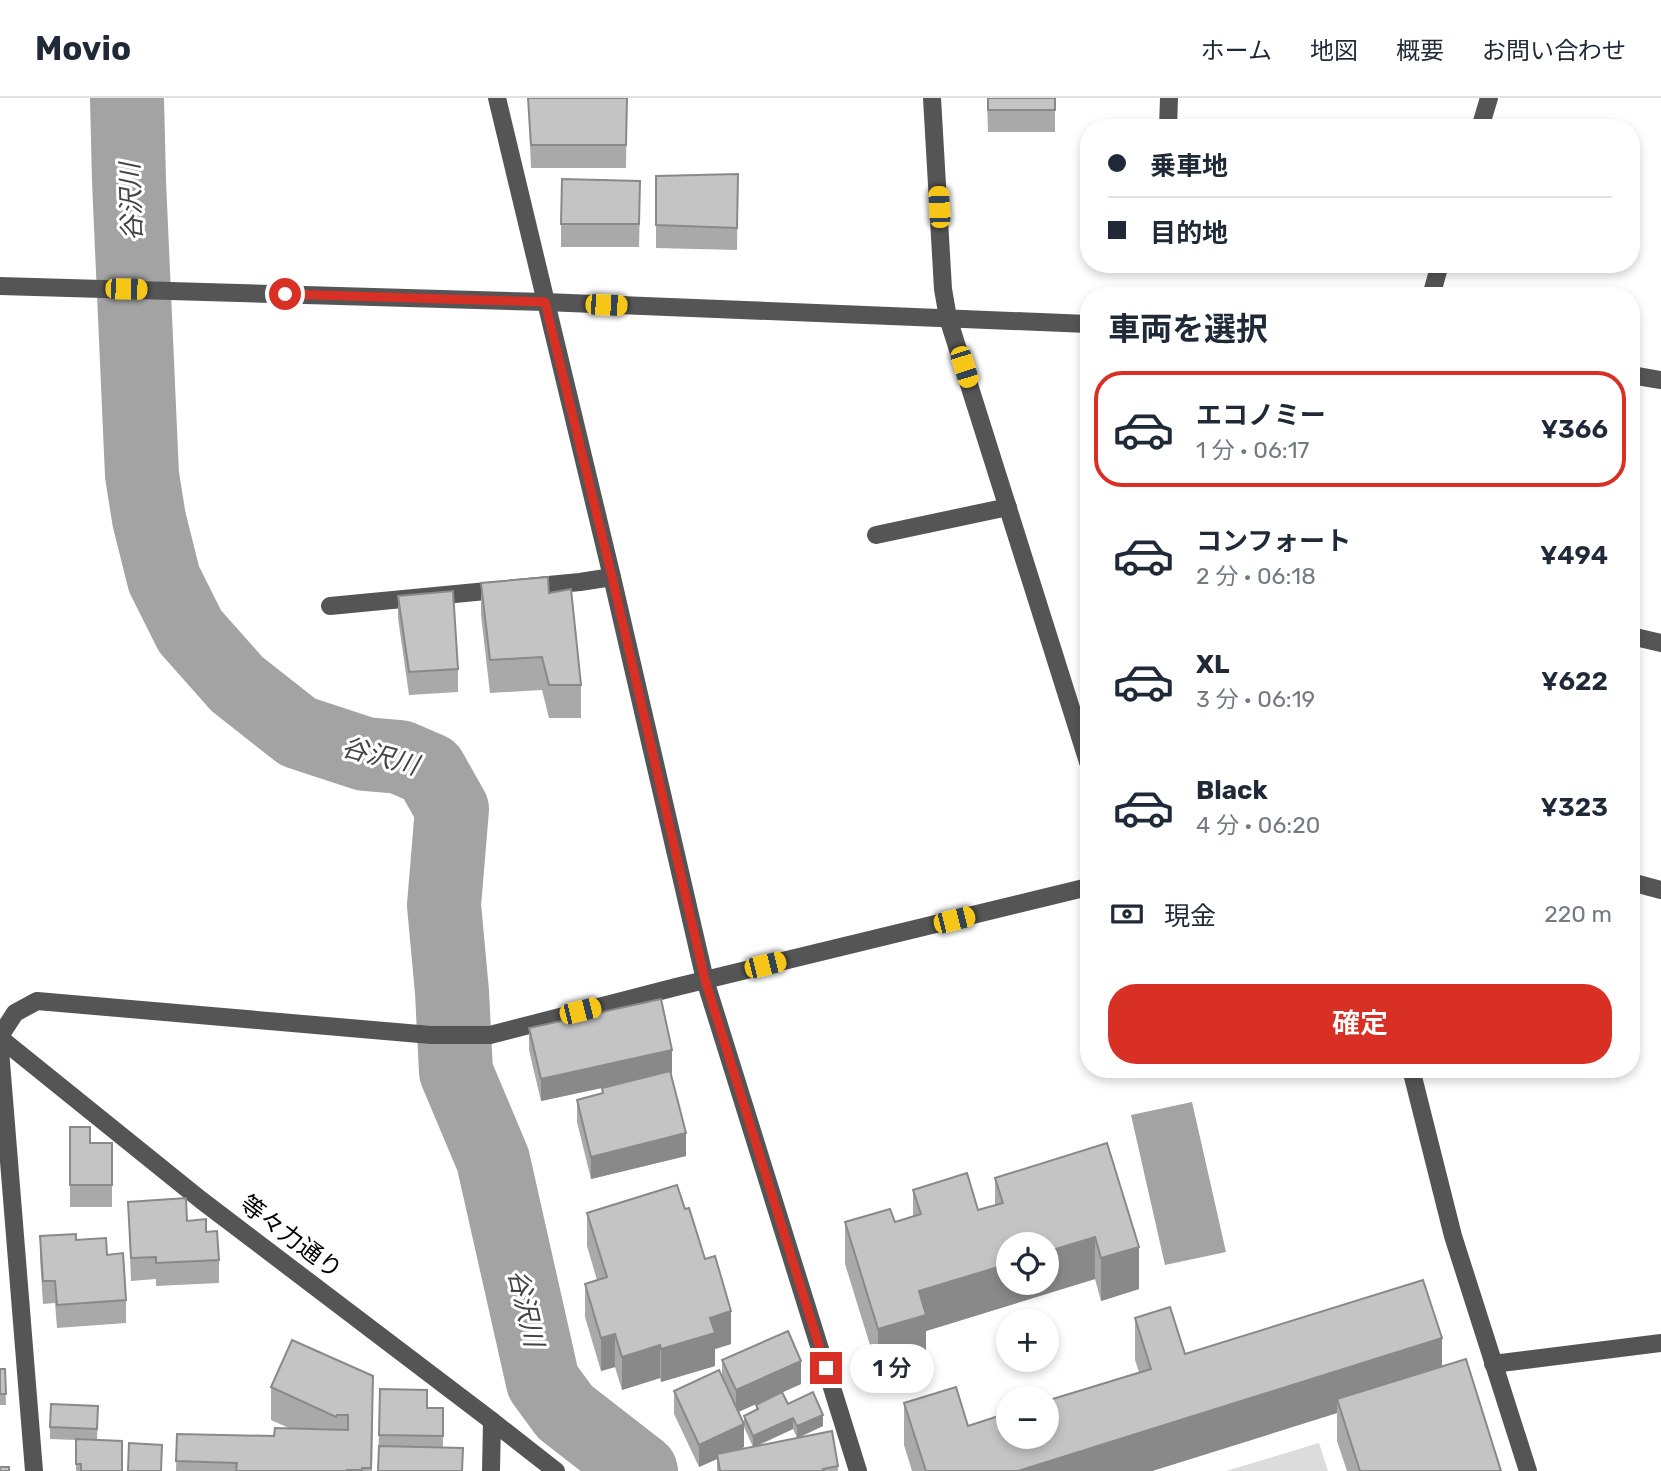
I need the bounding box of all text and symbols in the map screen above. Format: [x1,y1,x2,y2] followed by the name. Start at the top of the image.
[35,29,131,68] text: Movio
[1201,37,1272,65] text: ホーム
[1310,37,1358,65] text: 地図
[1396,37,1444,65] text: 概要
[1482,37,1626,65] text: お問い合わせ
[1150,151,1228,182] text: 乗車地
[115,159,148,242] water label: 谷沢川
[928,185,951,229] car
[1150,218,1228,249] text: 目的地
[105,278,148,300] car
[269,278,301,310] route start
[585,294,628,316] car
[1108,310,1268,348] text: 車両を選択
[948,344,981,390] car
[1112,398,1175,461] icon: car
[1196,400,1326,431] text: エコノミー
[1541,414,1608,445] text: ¥366
[1196,436,1309,464] text: 1 分 · 06:17
[1112,524,1175,587] icon: car
[1196,526,1351,557] text: コンフォート
[1540,540,1608,571] text: ¥494
[1196,562,1316,590] text: 2 分 · 06:18
[1196,649,1229,680] text: XL
[1112,650,1175,713] icon: car
[1541,666,1608,697] text: ¥622
[1196,685,1315,713] text: 3 分 · 06:19
[338,731,424,782] water label: 谷沢川
[1196,775,1268,806] text: Black
[1112,776,1175,839] icon: car
[1541,792,1608,823] text: ¥323
[1196,811,1320,839] text: 4 分 · 06:20
[1108,895,1146,933] icon: cash
[1544,900,1612,928] text: 220 m
[1164,901,1216,932] text: 現金
[932,905,977,935] car
[743,950,788,980] car
[1108,984,1612,1064] button: 確定
[558,996,603,1026] car
[235,1190,347,1284] street label: 等々力通り
[996,1232,1059,1449] map controls
[996,1232,1059,1295] button: locate
[502,1267,550,1353] water label: 谷沢川
[996,1309,1059,1372] button: +
[850,1344,934,1392] callout: 1 分
[810,1352,842,1384] route end
[872,1354,912,1382] text: 1 分
[996,1386,1059,1449] button: −

